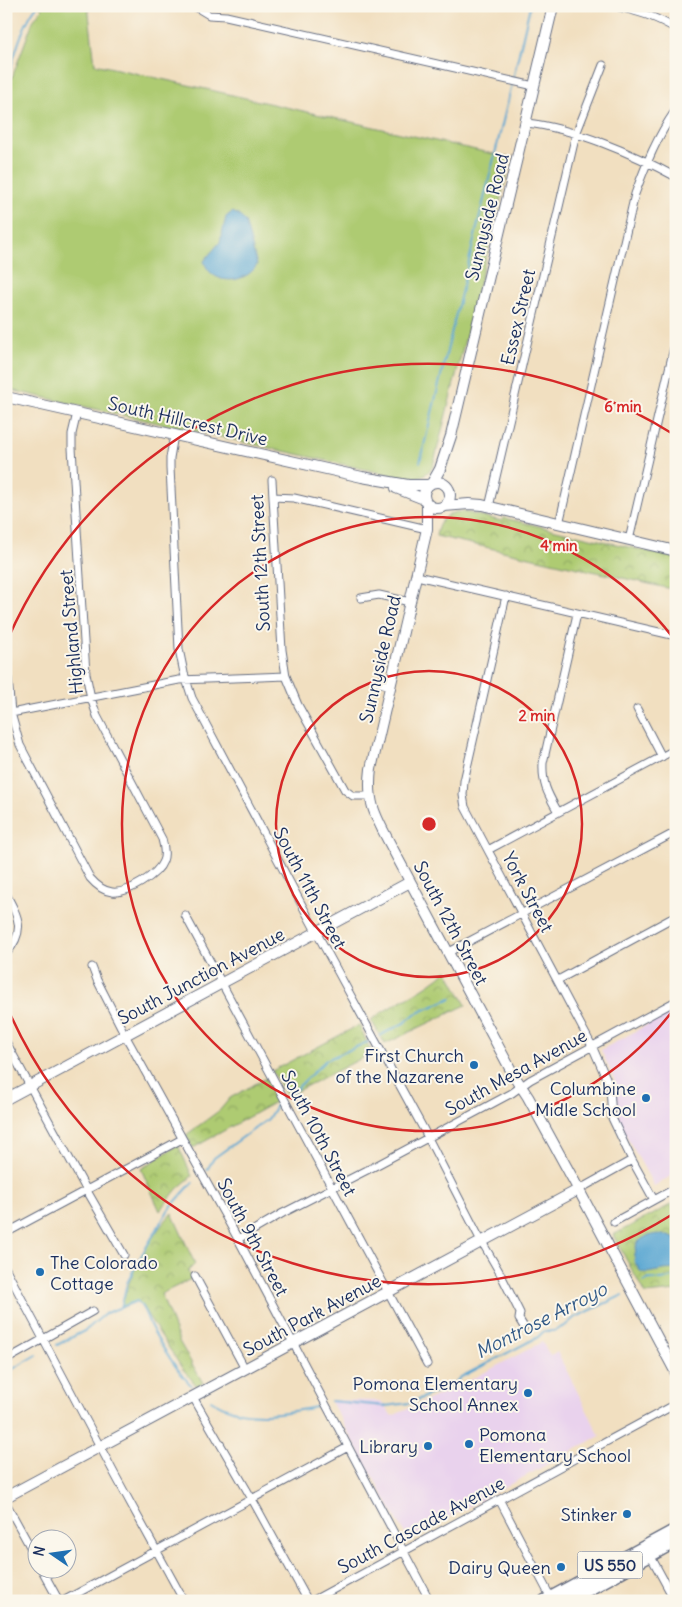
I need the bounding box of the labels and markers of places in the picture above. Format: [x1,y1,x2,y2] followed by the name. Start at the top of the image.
[420,815,438,833] centre of rings
[335,1044,464,1088] place label: First Church of the Nazarene
[468,1059,480,1071] marker: First Church of the Nazarene
[535,1077,636,1121] place label: Columbine Midle School
[640,1092,652,1104] marker: Columbine Midle School
[50,1251,158,1295] place label: The Colorado Cottage
[34,1266,46,1278] marker: The Colorado Cottage
[353,1372,518,1416] place label: Pomona Elementary School Annex
[522,1387,534,1399] marker: Pomona Elementary School Annex
[479,1423,631,1467] place label: Pomona Elementary School
[359,1435,418,1458] place label: Library
[463,1438,475,1450] marker: Pomona Elementary School
[422,1440,434,1452] marker: Library
[561,1503,618,1526] place label: Stinker
[621,1508,633,1520] marker: Stinker
[448,1556,551,1579] place label: Dairy Queen
[555,1561,567,1573] marker: Dairy Queen

